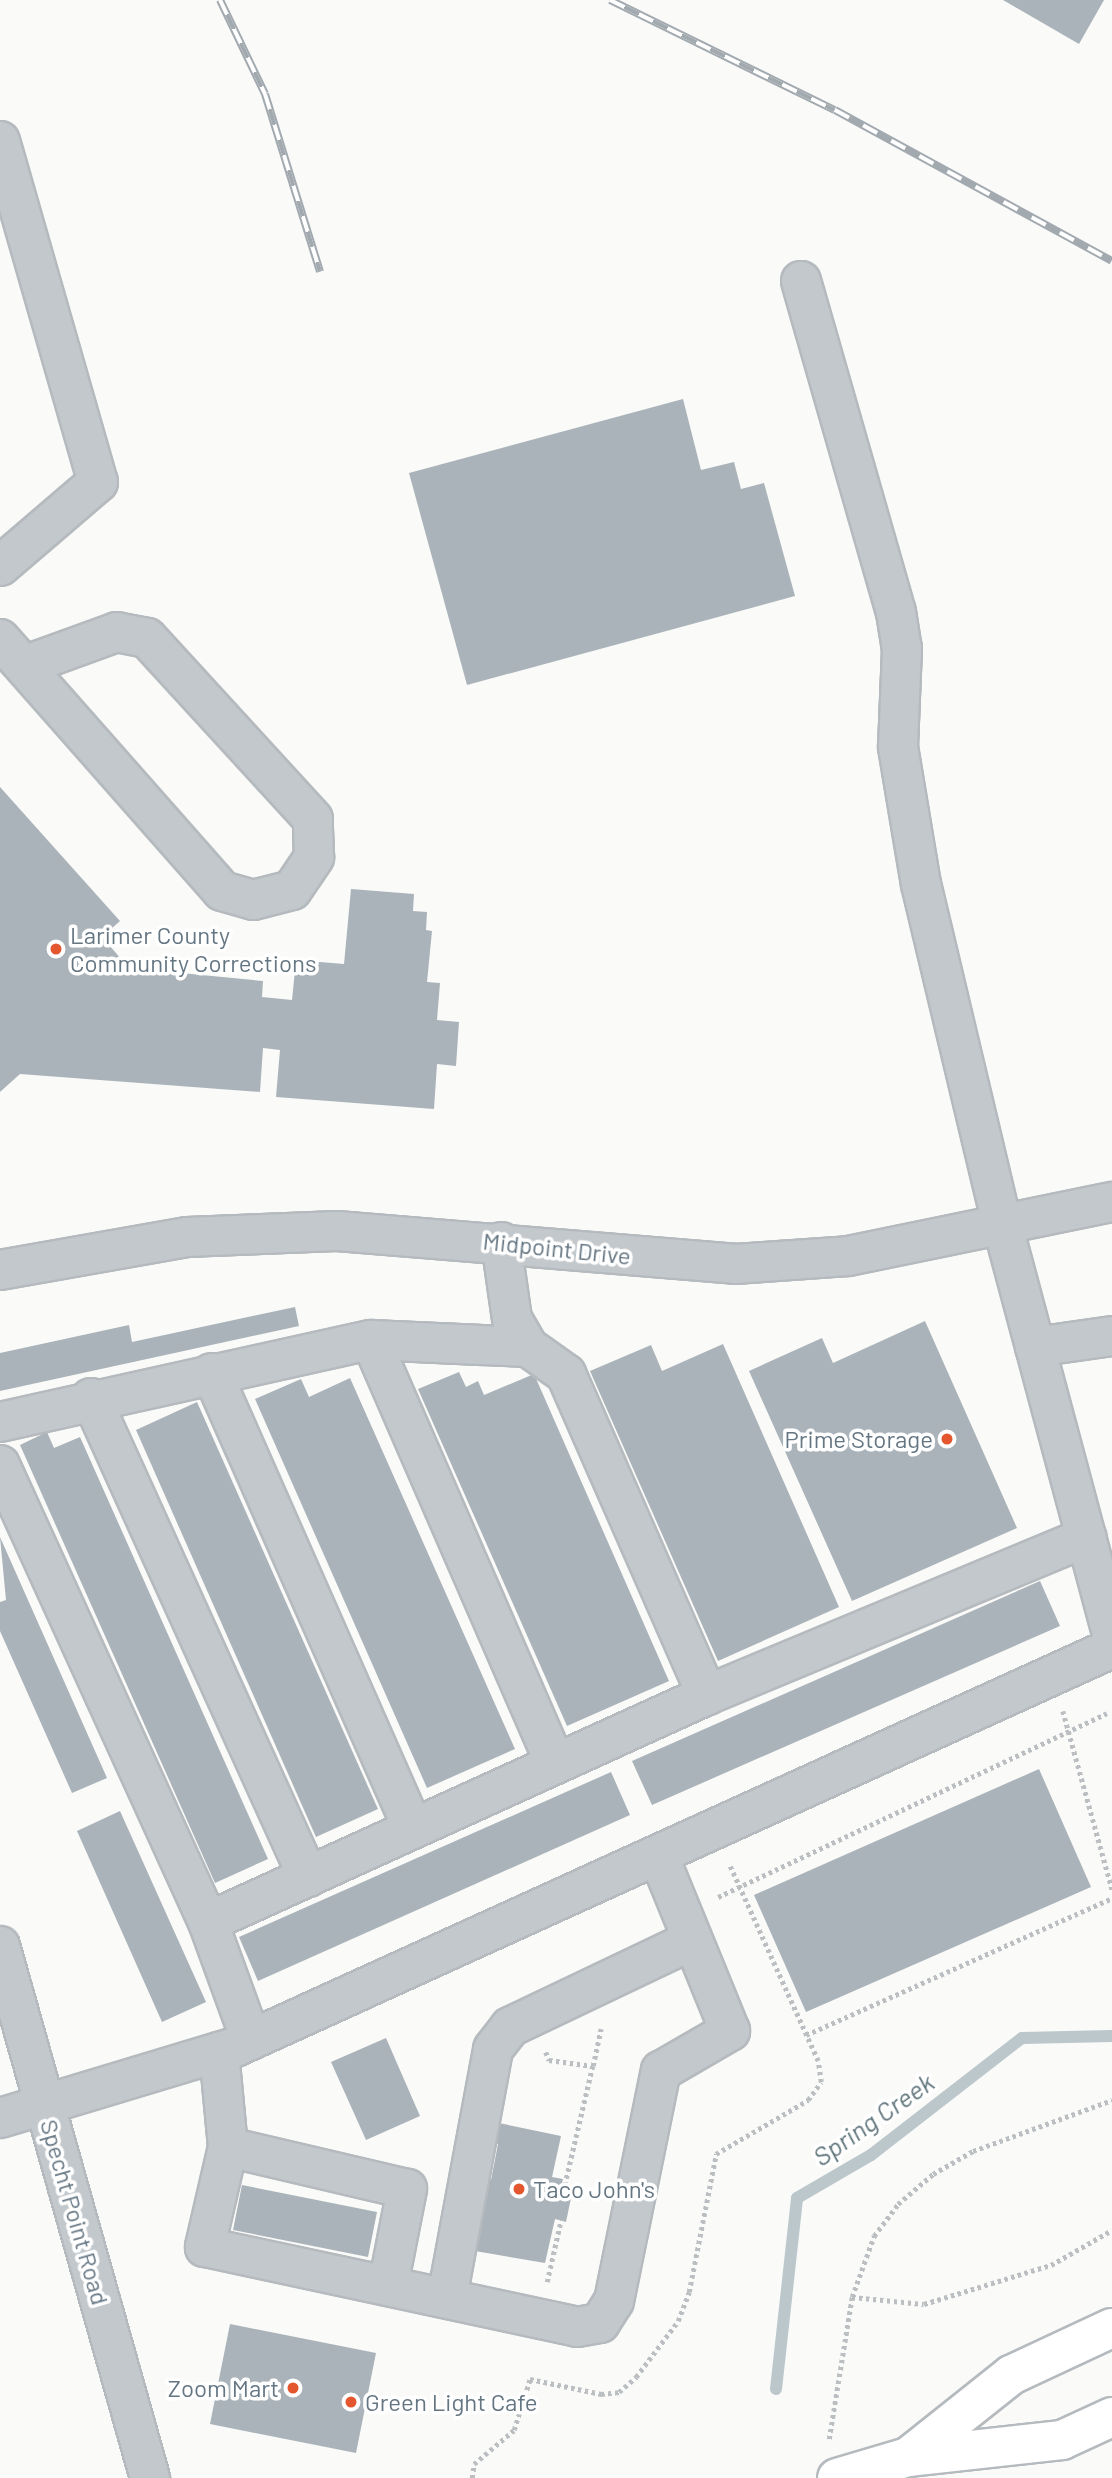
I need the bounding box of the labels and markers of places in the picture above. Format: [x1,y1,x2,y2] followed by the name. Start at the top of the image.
[70,921,317,977] place label: Larimer County Community Corrections
[48,941,64,957] marker: Larimer County Community Corrections
[785,1425,933,1453] place label: Prime Storage
[939,1431,955,1447] marker: Prime Storage
[533,2175,655,2203] place label: Taco John's
[511,2181,527,2197] marker: Taco John's
[168,2374,279,2402] place label: Zoom Mart
[285,2380,301,2396] marker: Zoom Mart
[365,2388,537,2416] place label: Green Light Cafe
[343,2394,359,2410] marker: Green Light Cafe

